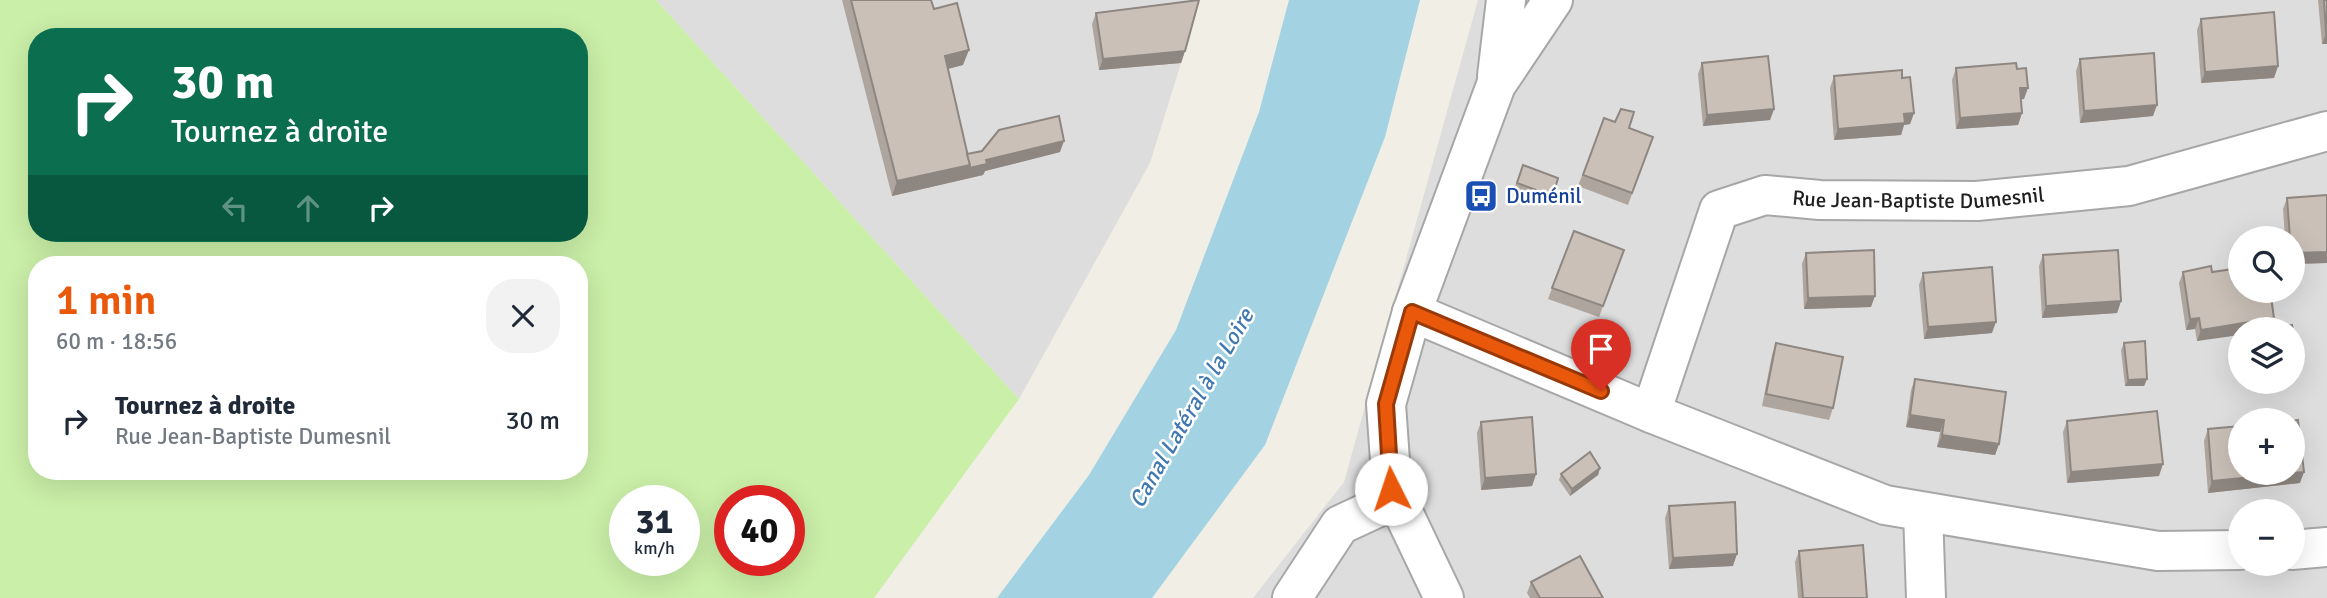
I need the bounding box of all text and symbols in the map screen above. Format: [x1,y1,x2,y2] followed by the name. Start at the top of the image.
[171,52,274,112] text: 30 m
[56,56,147,147] icon: right
[171,112,388,151] text: Tournez à droite
[1462,177,1500,215] bus stop icon: Duménil
[1791,181,2045,214] street label: Rue Jean-Baptiste Dumesnil
[1506,183,1582,209] place label: Duménil
[216,189,254,227] icon: left
[289,189,327,227] icon: ahead
[362,189,400,227] icon: right
[2228,226,2305,576] map controls
[2228,226,2305,303] button: search
[56,275,157,326] text: 1 min
[486,279,560,353] button: close
[1123,302,1261,513] water label: Canal Latéral à la Loire
[2228,317,2305,394] button: layers
[1571,319,1631,391] pin
[56,327,177,356] text: 60 m · 18:56
[1582,330,1620,368] icon: arrive
[115,390,295,422] text: Tournez à droite
[56,402,94,440] icon: right
[505,405,560,437] text: 30 m
[2228,408,2305,485] button: +
[115,422,391,451] text: Rue Jean-Baptiste Dumesnil
[1354,452,1428,526] position arrow
[714,485,805,576] speed limit sign: 40
[2228,499,2305,576] button: −
[636,500,673,543] text: 31
[634,537,675,559] text: km/h

